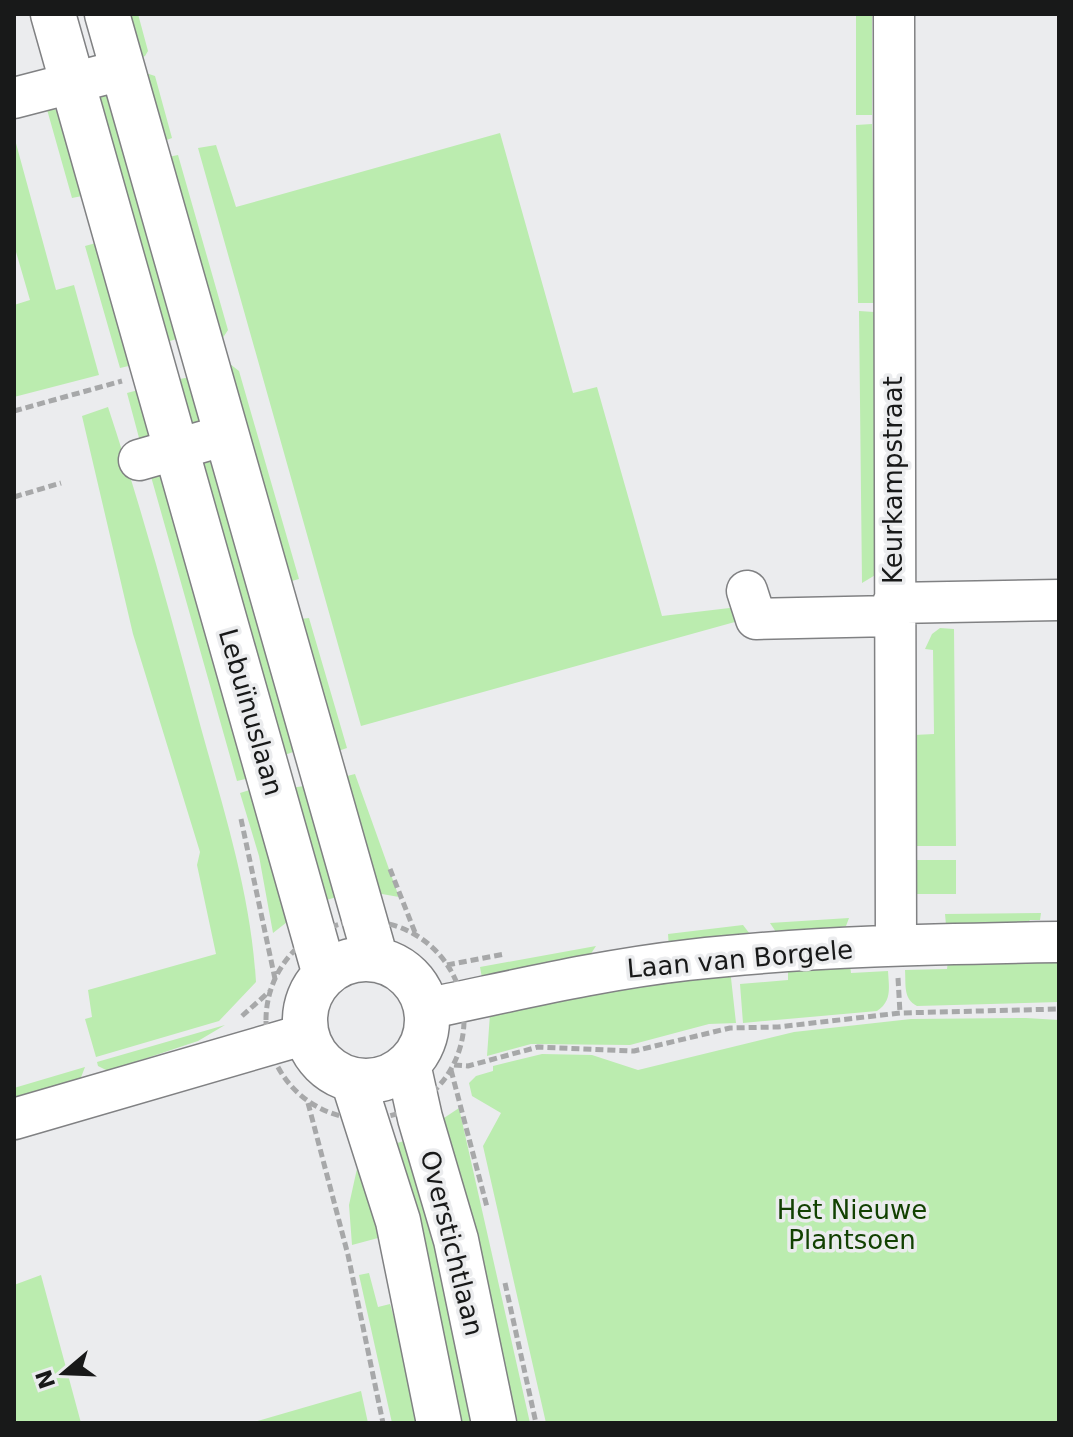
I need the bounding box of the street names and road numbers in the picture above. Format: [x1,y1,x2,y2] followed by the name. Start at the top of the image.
[878,376,908,584] street label: Keurkampstraat
[213,625,289,799] street label: Lebuïnuslaan
[626,934,854,984] street label: Laan van Borgele
[414,1147,490,1339] street label: Overstichtlaan

